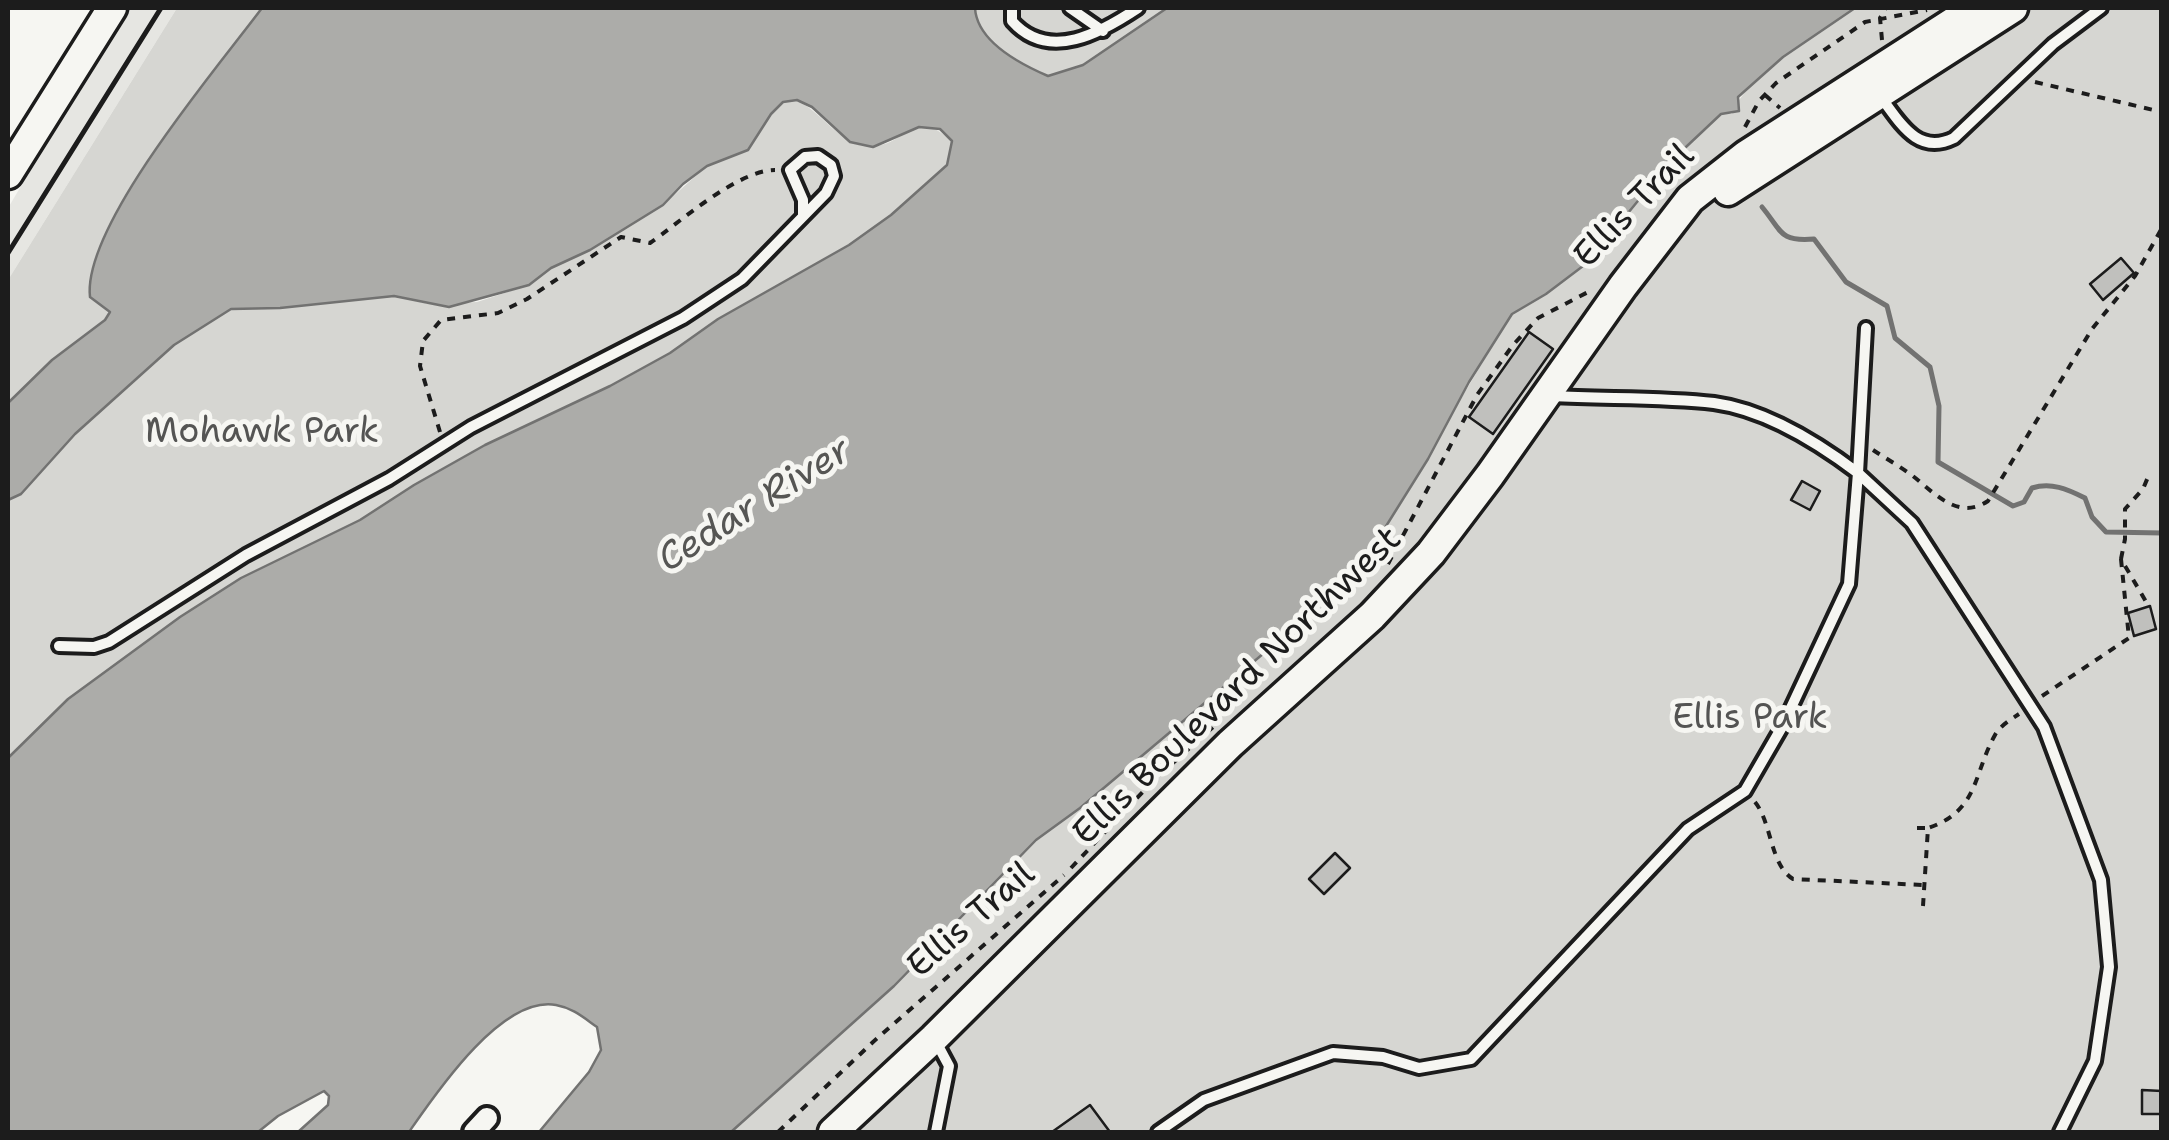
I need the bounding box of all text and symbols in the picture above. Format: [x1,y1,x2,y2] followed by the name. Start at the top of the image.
[1566,137,1704,277] street label: Ellis Trail
[145,412,379,454] park label: Mohawk Park
[650,429,860,583] water label: Cedar River
[1065,519,1411,855] street label: Ellis Boulevard Northwest
[1672,698,1828,740] park label: Ellis Park
[900,854,1044,988] street label: Ellis Trail

